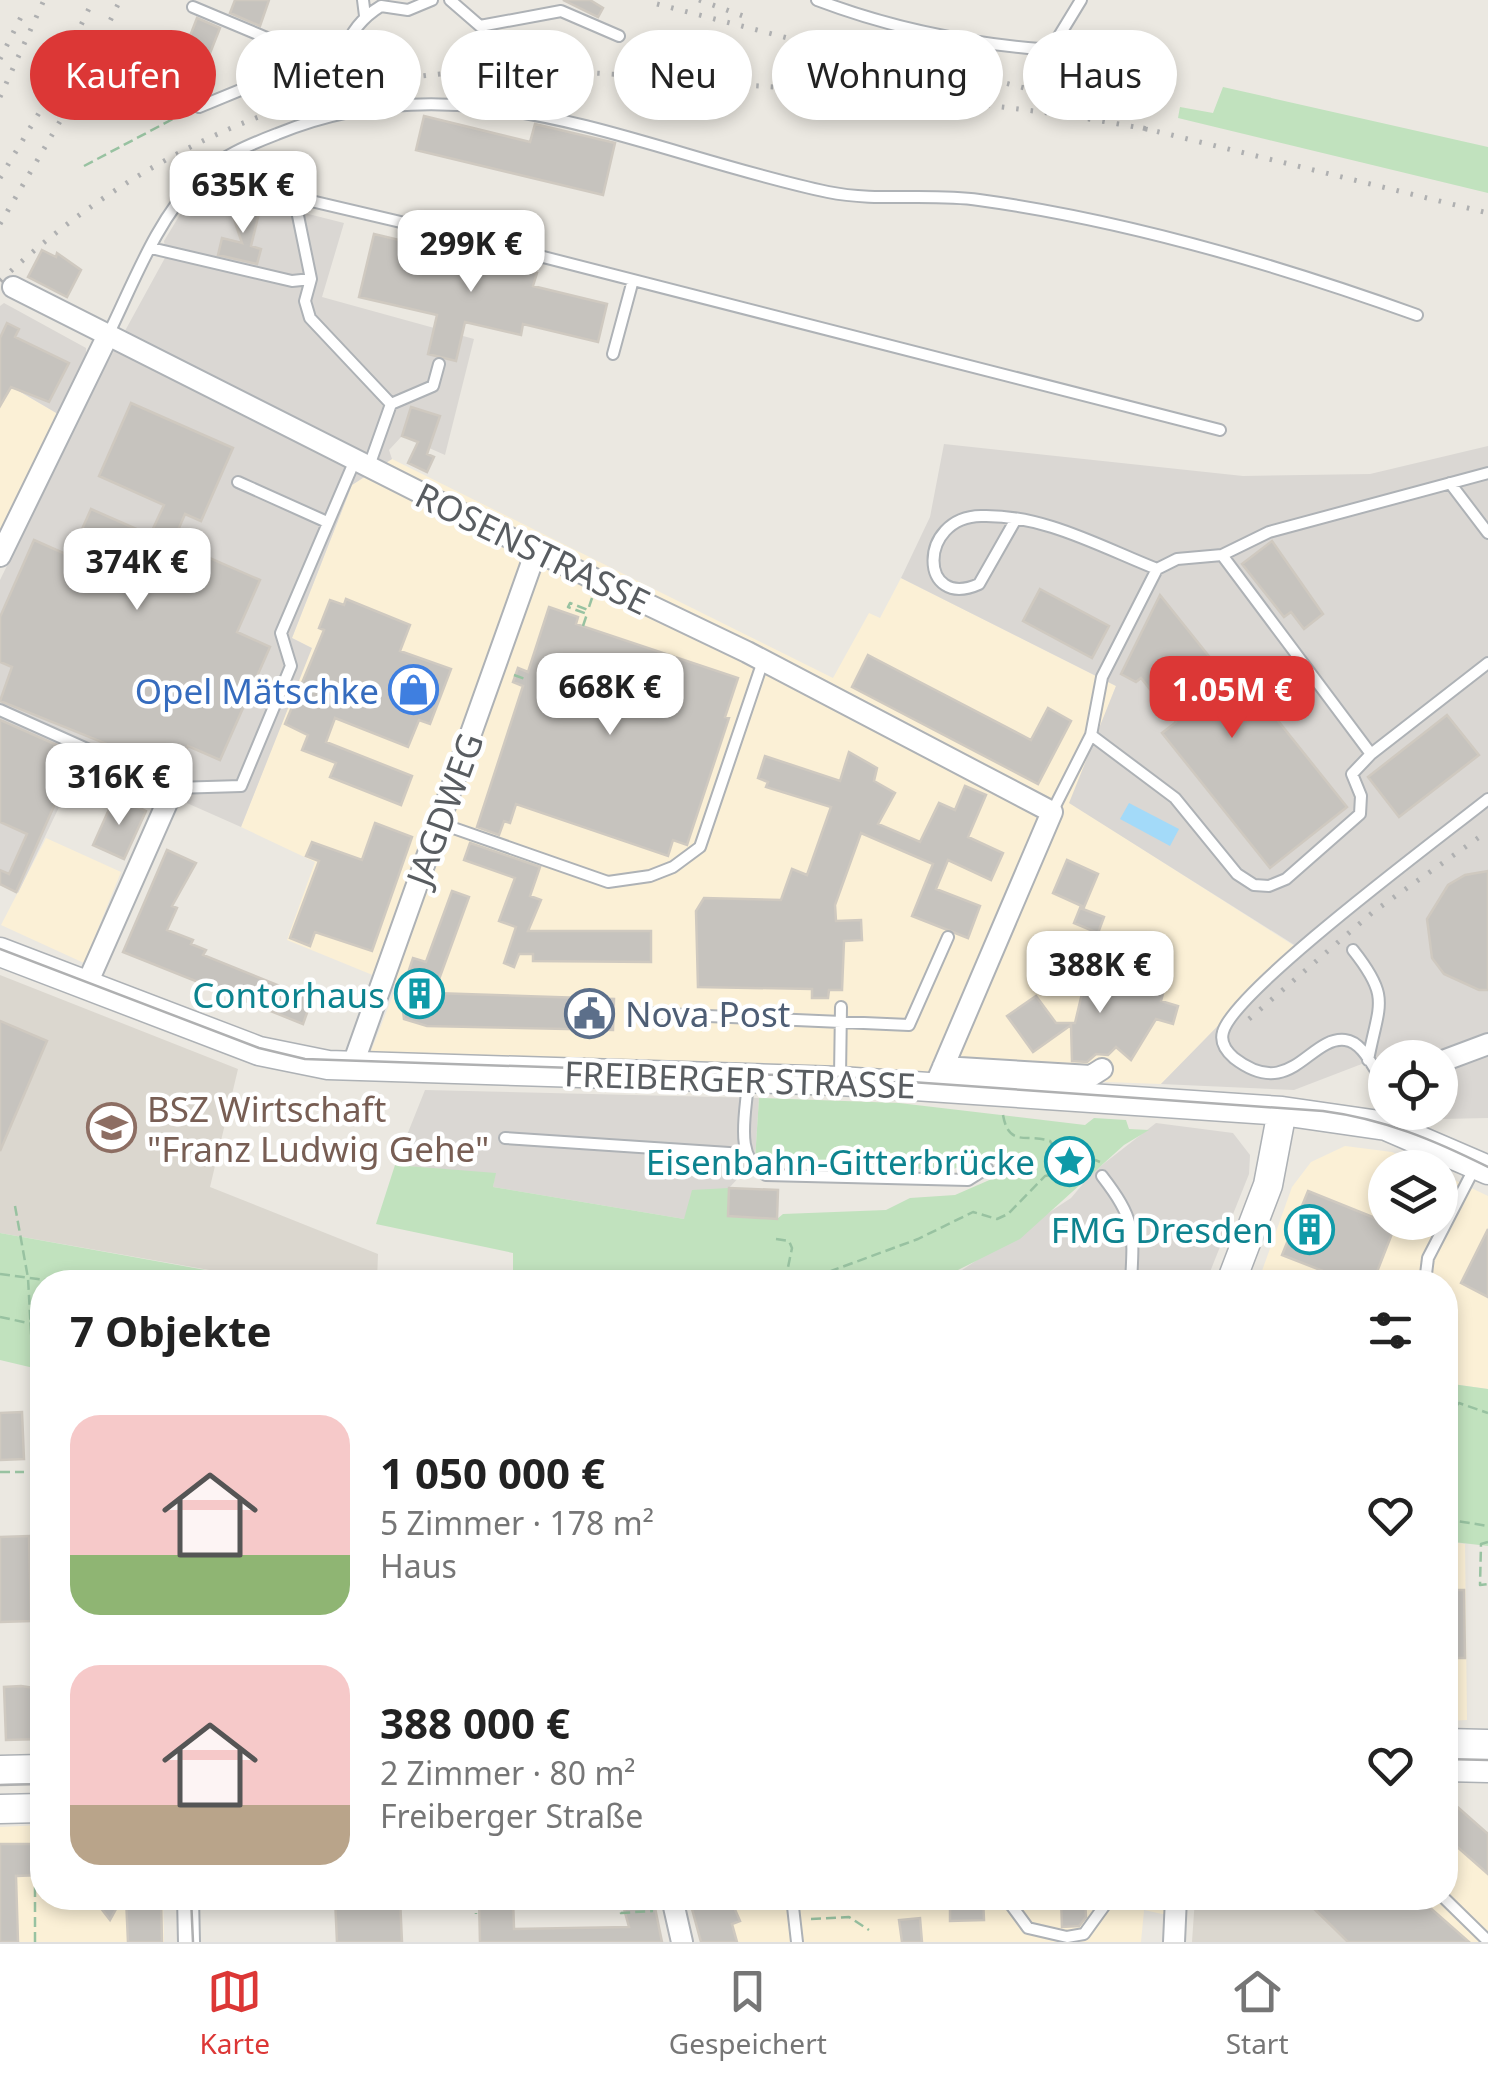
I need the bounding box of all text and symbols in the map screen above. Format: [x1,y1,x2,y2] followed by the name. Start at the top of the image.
[30,30,216,120] chip: Kaufen
[236,30,421,120] chip: Mieten
[441,30,594,120] chip: Filter
[614,30,752,120] chip: Neu
[772,30,1003,120] chip: Wohnung
[1023,30,1177,120] chip: Haus
[162,151,324,236] pin: 635K €
[192,162,294,205] text: 635K €
[390,210,552,295] pin: 299K €
[420,221,522,264] text: 299K €
[408,471,658,625] street label: ROSENSTRASSE
[56,528,218,613] pin: 374K €
[86,539,188,582] text: 374K €
[529,653,691,738] pin: 668K €
[1140,656,1324,741] pin: 1.05M €
[388,664,440,716] shop icon: Opel Mätschke
[559,664,661,707] text: 668K €
[135,667,379,714] place label: Opel Mätschke
[1172,667,1292,710] text: 1.05M €
[394,726,493,895] street label: JAGDWEG
[38,743,200,828] pin: 316K €
[68,754,170,797] text: 316K €
[1019,931,1181,1016] pin: 388K €
[1049,942,1151,985] text: 388K €
[394,968,446,1020] building icon: Contorhaus
[192,971,385,1018] place label: Contorhaus
[564,987,616,1039] public building icon: Nova Post
[625,990,790,1037] place label: Nova Post
[1368,1040,1458,1240] map controls
[1368,1040,1458,1130] button: locate
[563,1049,917,1109] street label: FREIBERGER STRASSE
[147,1085,489,1172] place label: BSZ Wirtschaft "Franz Ludwig Gehe"
[86,1102,138,1154] school or university icon: BSZ Wirtschaft "Franz Ludwig Gehe"
[1044,1135,1096,1187] place icon: Eisenbahn-Gitterbrücke
[646,1138,1035,1185] place label: Eisenbahn-Gitterbrücke
[1368,1150,1458,1240] button: layers
[1283,1203,1335,1255] building icon: FMG Dresden
[1051,1206,1274,1253] place label: FMG Dresden
[70,1302,272,1359] text: 7 Objekte
[1363,1303,1418,1358] icon: filters
[380,1444,605,1501] text: 1 050 000 €
[150,1455,270,1575] icon: home
[1363,1488,1418,1543] icon: heart
[380,1501,654,1544] text: 5 Zimmer · 178 m²
[380,1544,457,1587] text: Haus
[380,1694,570,1751] text: 388 000 €
[150,1705,270,1825] icon: home
[1363,1738,1418,1793] icon: heart
[380,1751,636,1794] text: 2 Zimmer · 80 m²
[380,1794,643,1837] text: Freiberger Straße
[199,1964,270,2062] tab: Karte
[669,1964,827,2062] tab: Gespeichert
[1226,1964,1289,2062] tab: Start

